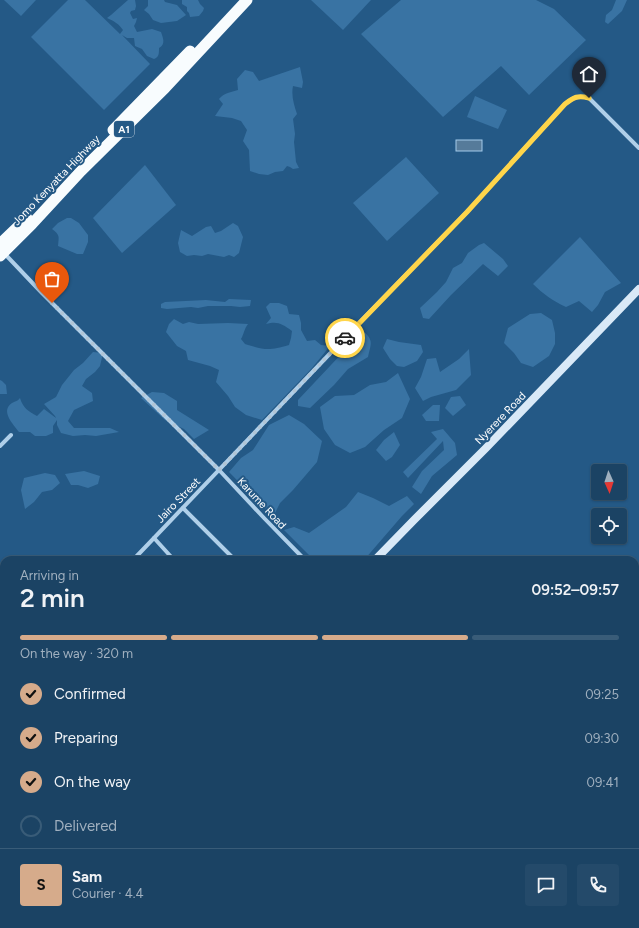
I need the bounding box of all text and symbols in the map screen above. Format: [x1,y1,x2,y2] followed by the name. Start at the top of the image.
[572,57,606,98] pin
[578,63,600,85] icon: home
[114,121,134,137] road number: A1
[10,132,103,228] street label: Jomo Kenyatta Highway
[35,262,69,303] pin
[41,268,63,290] icon: bag
[325,318,365,358] courier
[334,327,356,349] icon: car
[472,389,529,447] street label: Nyerere Road
[591,464,627,500] north arrow
[591,464,627,544] map controls
[154,475,203,526] street label: Jairo Street
[235,475,289,532] street label: Karume Road
[591,508,627,544] button: locate
[20,568,79,583] text: Arriving in
[532,581,619,599] text: 09:52–09:57
[20,582,85,614] text: 2 min
[20,646,133,661] text: On the way · 320 m
[20,683,42,705] icon: check
[54,685,126,703] text: Confirmed
[585,687,619,702] text: 09:25
[20,727,42,749] icon: check
[54,729,118,747] text: Preparing
[585,731,619,746] text: 09:30
[20,771,42,793] icon: check
[54,773,131,791] text: On the way
[587,775,619,790] text: 09:41
[54,817,117,835] text: Delivered
[525,864,567,906] button: chat
[577,864,619,906] button: phone
[72,868,102,886] text: Sam
[36,876,46,894] text: S
[72,886,144,901] text: Courier · 4.4

